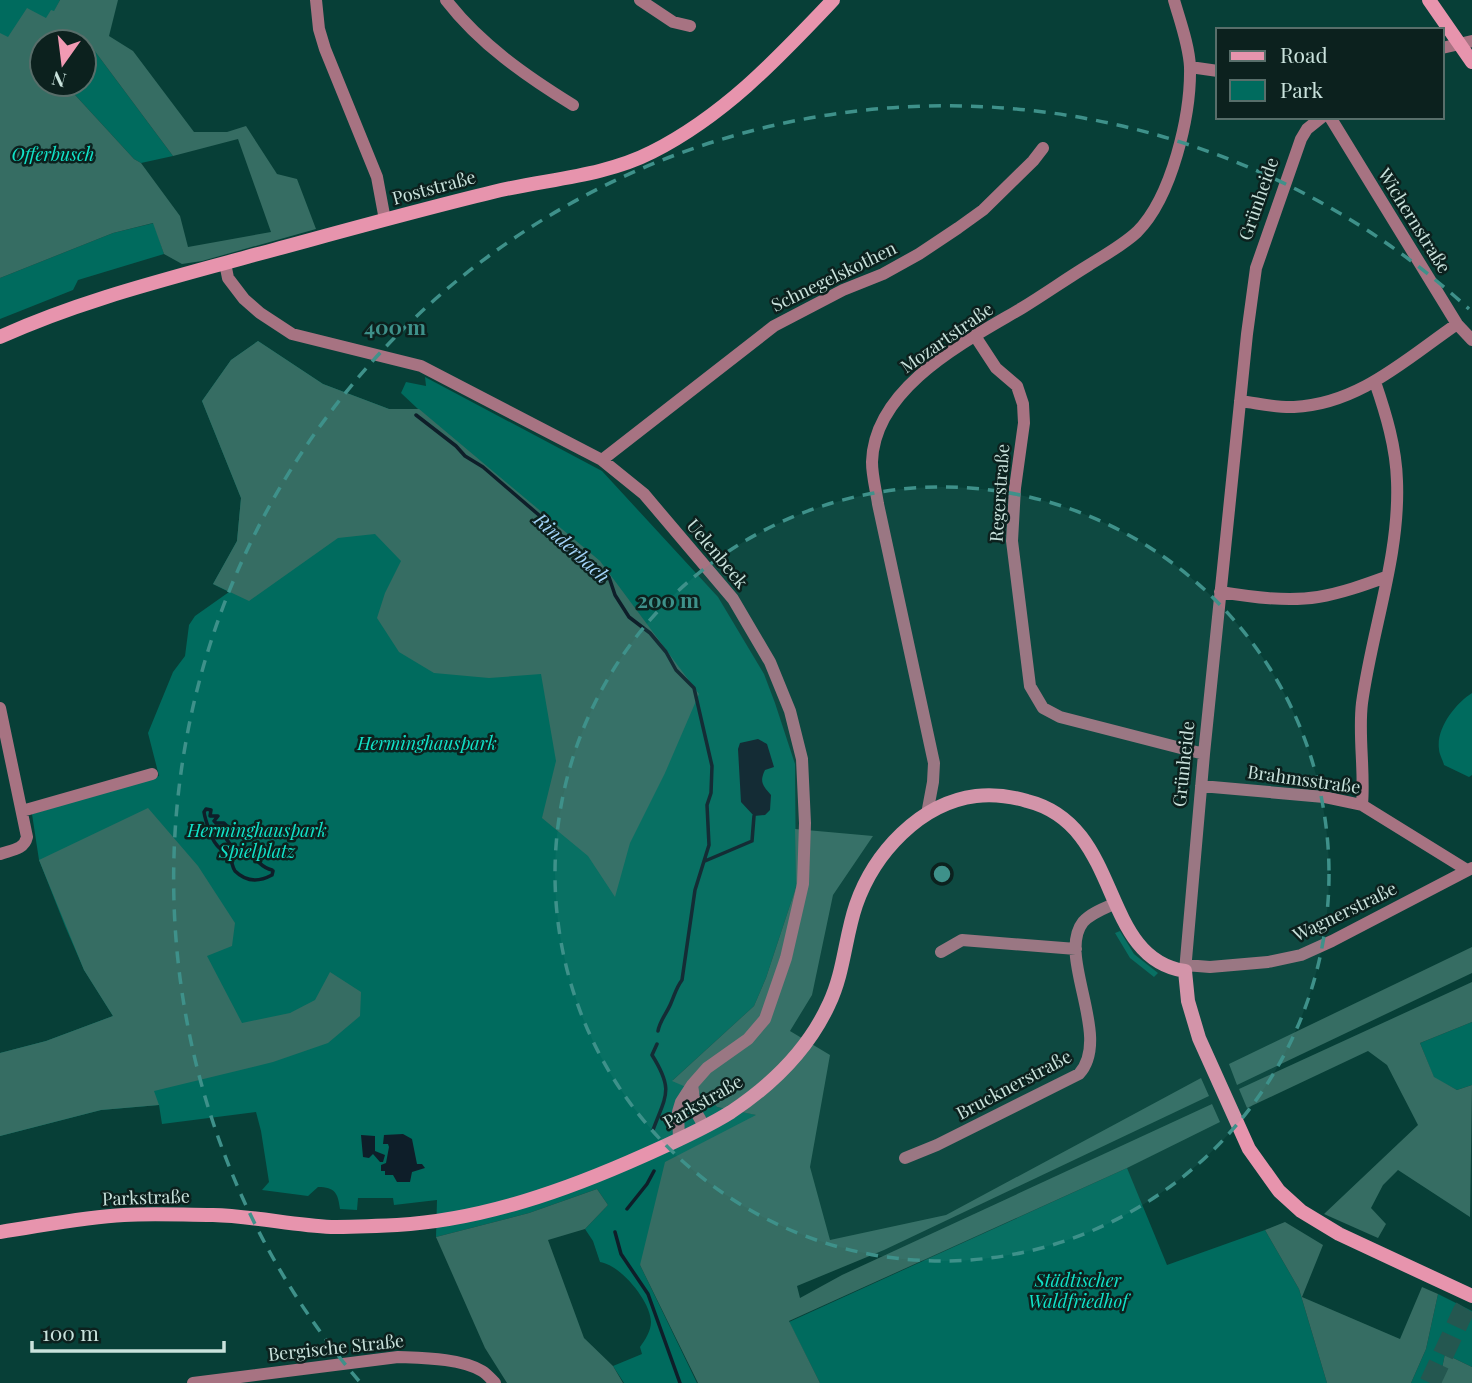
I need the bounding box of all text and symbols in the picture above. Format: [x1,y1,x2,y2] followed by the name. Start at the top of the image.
[28,28,98,98] north arrow
[1216,28,1444,119] legend
[1280,40,1328,68] text: Road
[49,66,68,95] text: N
[1280,75,1324,103] text: Park
[11,142,95,166] park label: Offerbusch
[1233,154,1283,243] street label: Grünheide
[1373,163,1457,277] street label: Wichernstraße
[389,164,478,210] street label: Poststraße
[767,235,900,317] street label: Schnegelskothen
[895,296,998,378] street label: Mozartstraße
[364,312,426,340] text: 400 m
[984,443,1014,543] street label: Regerstraße
[528,506,616,588] water label: Rinderbach
[682,513,754,593] street label: Uelenbeek
[637,585,699,613] text: 200 m
[1167,720,1199,808] street label: Grünheide
[356,731,497,755] park label: Herminghauspark
[1246,759,1362,799] street label: Brahmsstraße
[186,818,327,863] park label: Herminghauspark Spielplatz
[930,862,954,886] centre of rings
[1288,876,1400,947] street label: Wagnerstraße
[952,1044,1075,1125] street label: Brucknerstraße
[658,1069,747,1134] street label: Parkstraße
[102,1183,190,1211] street label: Parkstraße
[1028,1268,1131,1313] park label: Städtischer Waldfriedhof
[32,1310,224,1354] scale bar
[42,1318,99,1346] text: 100 m
[267,1328,405,1366] street label: Bergische Straße

